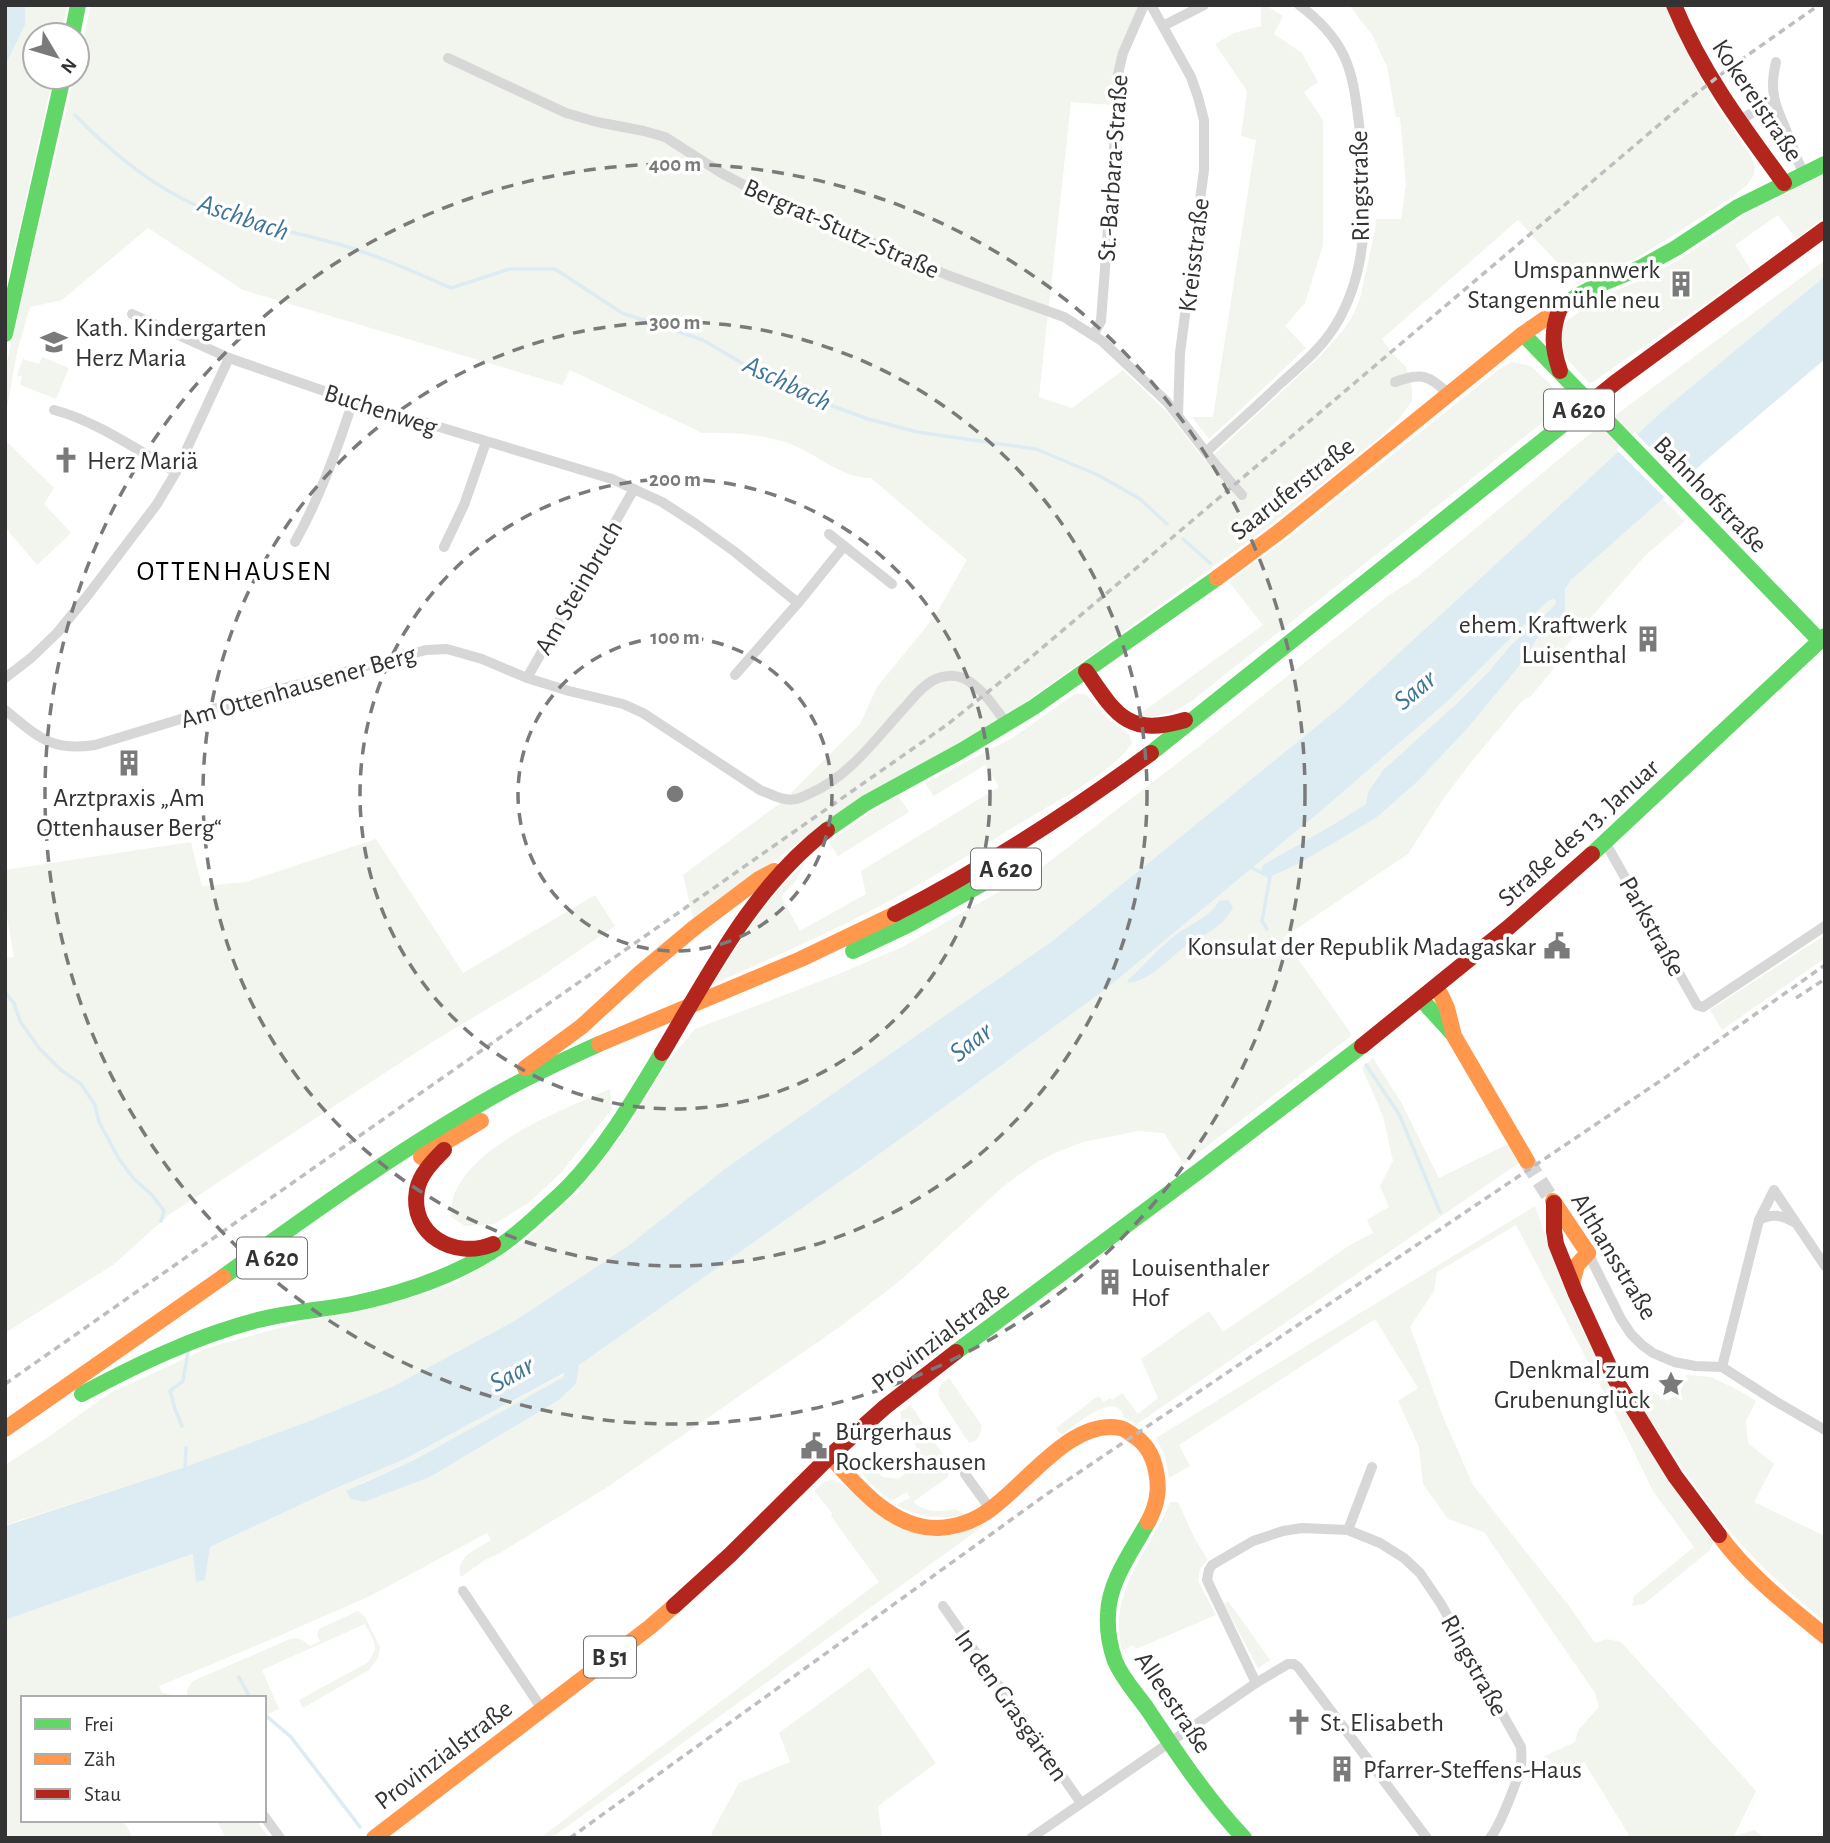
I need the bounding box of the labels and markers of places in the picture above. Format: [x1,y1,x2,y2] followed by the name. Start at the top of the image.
[1468,257,1660,313] place label: Umspannwerk Stangenmühle neu
[1666,269,1696,299] building icon: Umspannwerk Stangenmühle neu
[75,315,267,371] place label: Kath. Kindergarten Herz Maria
[39,327,69,357] school or university icon: Kath. Kindergarten Herz Maria
[51,445,81,475] church icon: Herz Mariä
[87,448,198,474] place label: Herz Mariä
[1459,612,1627,668] place label: ehem. Kraftwerk Luisenthal
[1633,624,1663,654] building icon: ehem. Kraftwerk Luisenthal
[114,748,144,778] building icon: Arztpraxis „Am Ottenhauser Berg“
[663,782,687,806] centre of rings
[36,785,222,841] place label: Arztpraxis „Am Ottenhauser Berg“
[1542,931,1572,961] public building icon: Konsulat der Republik Madagaskar
[1187,934,1537,960] place label: Konsulat der Republik Madagaskar
[1131,1255,1270,1311] place label: Louisenthaler Hof
[1095,1267,1125,1297] building icon: Louisenthaler Hof
[1494,1357,1650,1413] place label: Denkmal zum Grubenunglück
[1656,1369,1686,1399] place icon: Denkmal zum Grubenunglück
[835,1419,987,1475] place label: Bürgerhaus Rockershausen
[799,1431,829,1461] public building icon: Bürgerhaus Rockershausen
[1284,1707,1314,1737] church icon: St. Elisabeth
[1320,1710,1444,1736] place label: St. Elisabeth
[1327,1754,1357,1784] building icon: Pfarrer-Steffens-Haus
[1363,1757,1582,1783] place label: Pfarrer-Steffens-Haus

